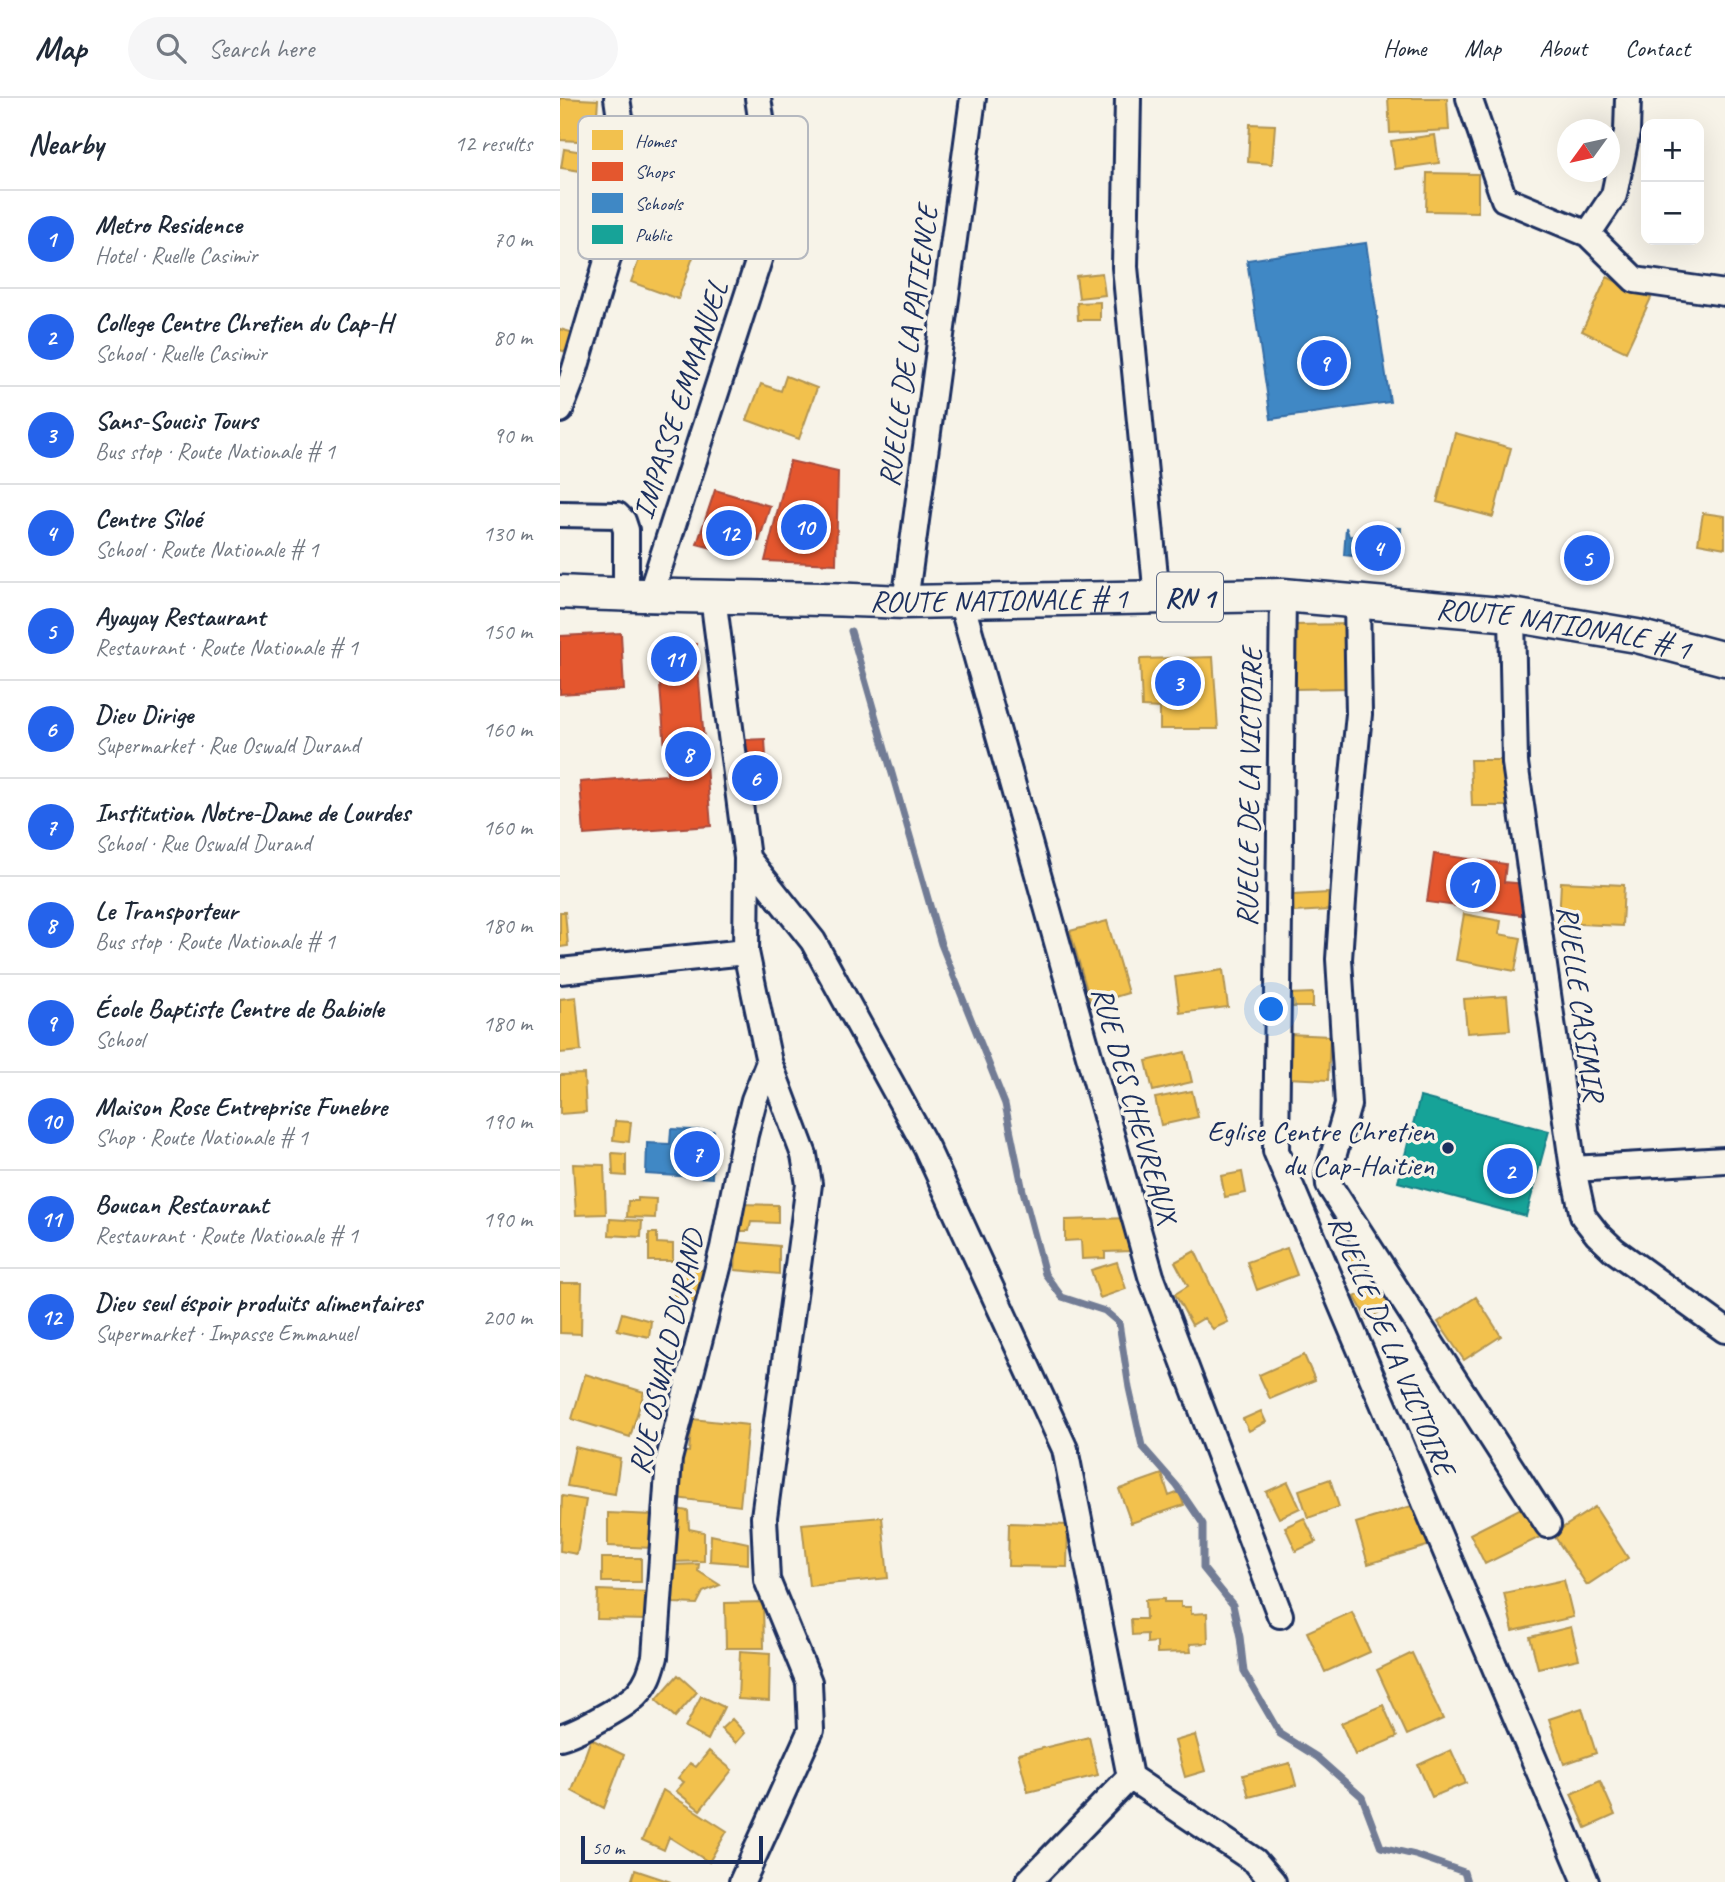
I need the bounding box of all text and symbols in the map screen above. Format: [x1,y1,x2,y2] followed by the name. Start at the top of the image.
[128,17,618,80] search box
[35,27,86,69] text: Map
[152,29,190,67] icon: search
[208,32,314,65] text: Search here
[1383,33,1426,63] text: Home
[1464,33,1501,63] text: Map
[1539,33,1587,63] text: About
[1625,33,1690,63] text: Contact
[578,116,808,259] legend
[1557,119,1620,182] north arrow
[1641,119,1704,245] map controls
[1641,119,1704,182] button: +
[28,125,104,163] text: Nearby
[454,129,532,158] text: 12 results
[635,129,677,153] text: Homes
[635,160,675,184] text: Shops
[1641,182,1704,245] button: −
[635,192,685,216] text: Schools
[869,199,947,489] street label: RUELLE DE LA PATIENCE
[95,208,242,241] text: Metro Residence
[635,223,673,247] text: Public
[46,225,56,254] text: 1
[493,225,532,254] text: 70 m
[95,241,257,270] text: Hotel · Ruelle Casimir
[624,276,736,524] street label: IMPASSE EMMANUEL
[95,306,392,339] text: College Centre Chretien du Cap-H
[46,323,56,352] text: 2
[493,323,532,352] text: 80 m
[1301,337,1347,389] pin: 9
[95,339,267,368] text: School · Ruelle Casimir
[95,404,257,437] text: Sans-Soucis Tours
[46,421,56,450] text: 3
[493,421,532,450] text: 90 m
[95,437,335,466] text: Bus stop · Route Nationale # 1
[781,501,827,553] pin: 10
[95,502,201,535] text: Centre Siloé
[706,507,752,559] pin: 12
[46,519,56,548] text: 4
[483,519,532,548] text: 130 m
[1355,522,1401,574] pin: 4
[1564,532,1610,584] pin: 5
[95,535,319,564] text: School · Route Nationale # 1
[1157,573,1223,622] road number: RN 1
[869,579,1129,621] street label: ROUTE NATIONALE # 1
[1435,589,1696,669] street label: ROUTE NATIONALE # 1
[95,600,265,633] text: Ayayay Restaurant
[46,617,56,646] text: 5
[483,617,532,646] text: 150 m
[95,633,358,662] text: Restaurant · Route Nationale # 1
[651,633,697,685] pin: 11
[1228,644,1270,927] street label: RUELLE DE LA VICTOIRE
[1155,657,1201,709] pin: 3
[95,698,193,731] text: Dieu Dirige
[46,715,56,744] text: 6
[483,715,532,744] text: 160 m
[665,728,711,780] pin: 8
[95,731,359,760] text: Supermarket · Rue Oswald Durand
[732,752,778,804] pin: 6
[95,796,410,829] text: Institution Notre-Dame de Lourdes
[46,813,56,842] text: 7
[483,813,532,842] text: 160 m
[95,829,311,858] text: School · Rue Oswald Durand
[1450,859,1496,911] pin: 1
[95,894,238,927] text: Le Transporteur
[1548,903,1614,1107] street label: RUELLE CASIMIR
[46,911,56,940] text: 8
[483,911,532,940] text: 180 m
[95,927,335,956] text: Bus stop · Route Nationale # 1
[1083,982,1188,1230] street label: RUE DES CHEVREAUX
[95,992,384,1025] text: École Baptiste Centre de Babiole
[1254,992,1288,1026] your location
[46,1009,56,1038] text: 9
[483,1009,532,1038] text: 180 m
[95,1025,144,1054] text: School
[95,1090,387,1123] text: Maison Rose Entreprise Funebre
[41,1107,61,1136] text: 10
[483,1107,532,1136] text: 190 m
[1207,1112,1435,1184] place label: Eglise Centre Chretien du Cap-Haitien
[95,1123,308,1152] text: Shop · Route Nationale # 1
[674,1128,720,1180] pin: 7
[1440,1140,1456,1156] marker: Eglise Centre Chretien du Cap-Haitien
[1487,1145,1533,1197] pin: 2
[95,1188,268,1221] text: Boucan Restaurant
[41,1205,61,1234] text: 11
[483,1205,532,1234] text: 190 m
[1320,1209,1465,1484] street label: RUELLE DE LA VICTOIRE
[95,1221,358,1250] text: Restaurant · Route Nationale # 1
[620,1224,713,1477] street label: RUE OSWALD DURAND
[95,1286,422,1319] text: Dieu seul éspoir produits alimentaires
[41,1303,61,1332] text: 12
[483,1303,532,1332] text: 200 m
[95,1319,356,1348] text: Supermarket · Impasse Emmanuel
[581,1833,763,1865] scale bar
[592,1836,624,1860] text: 50 m

